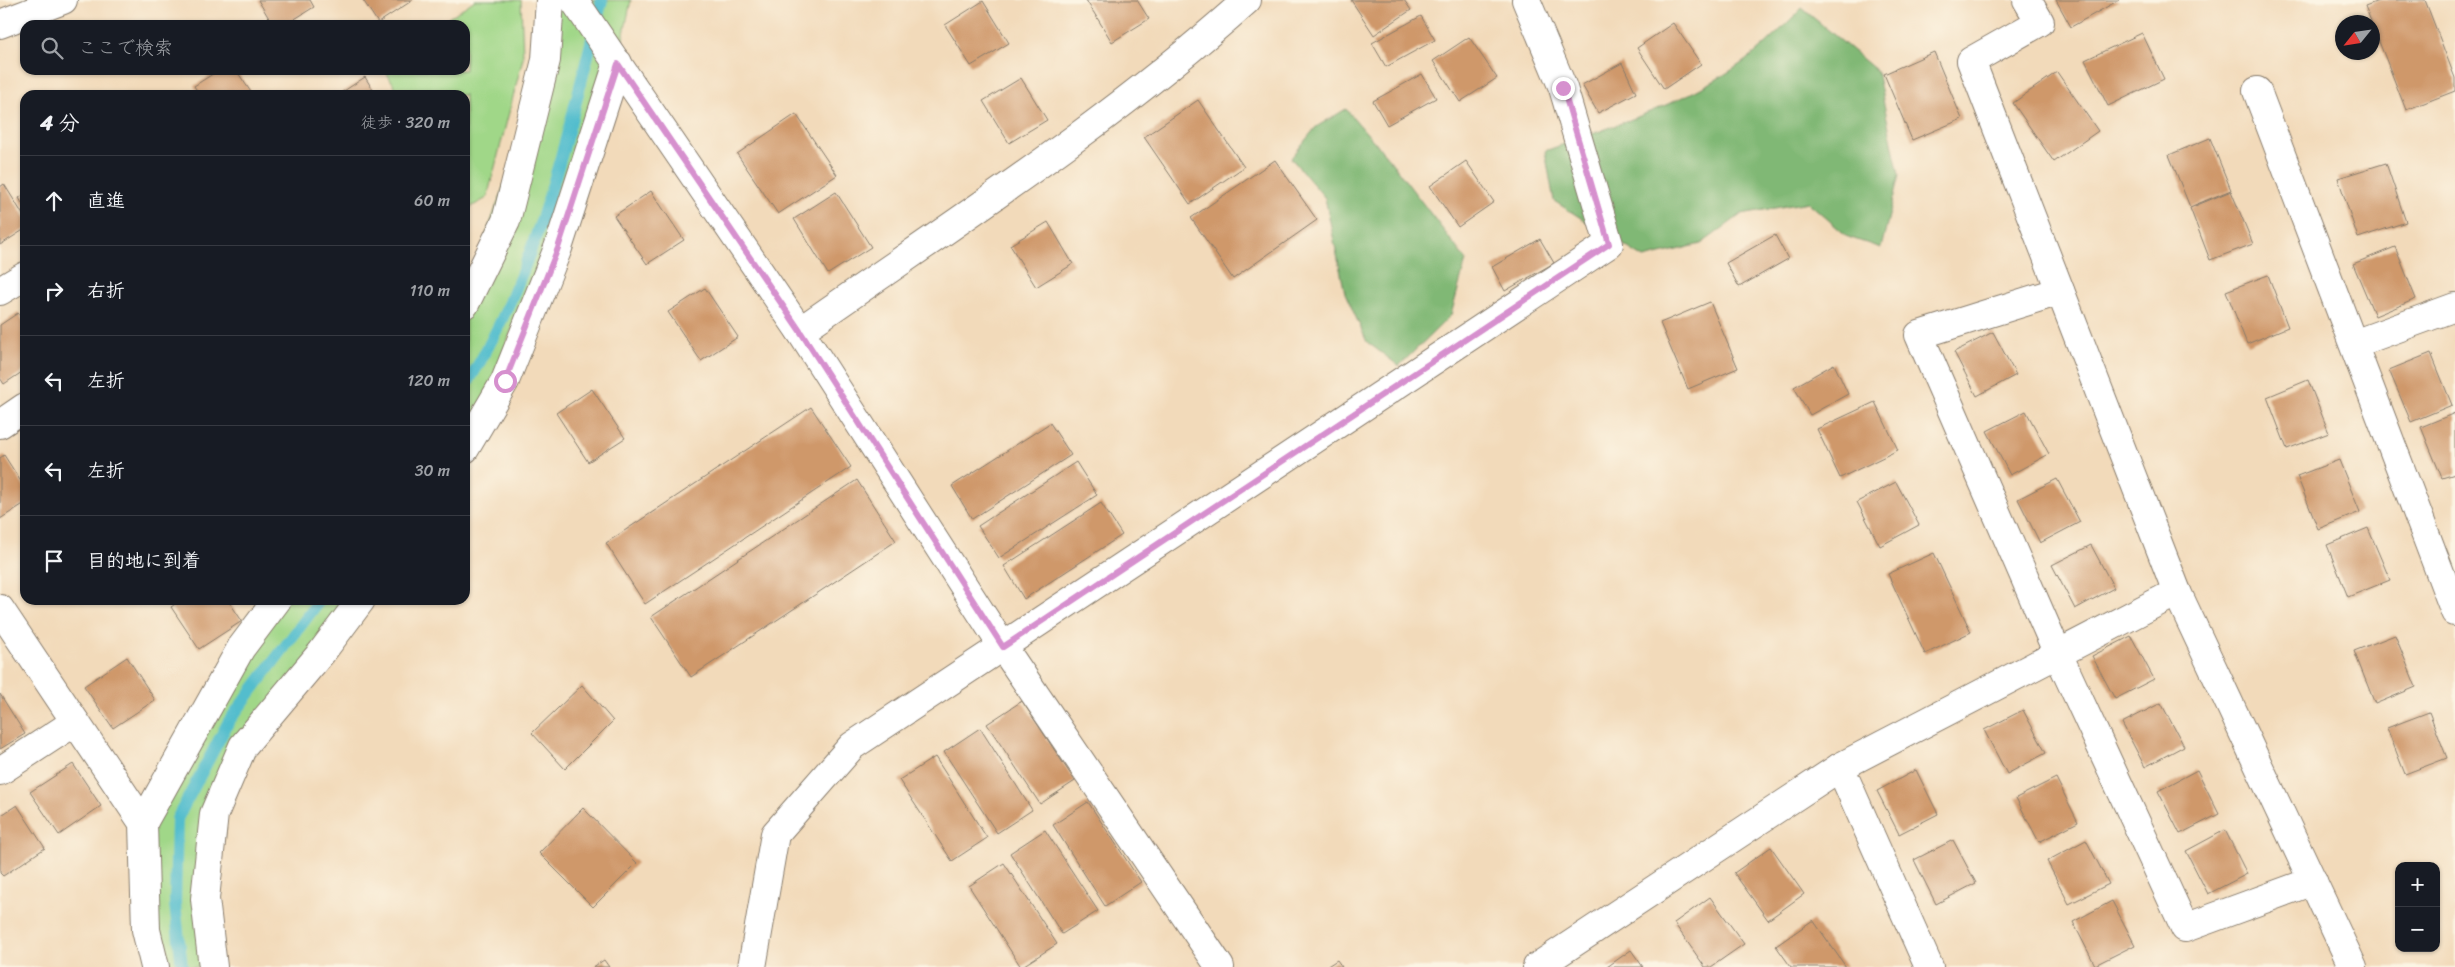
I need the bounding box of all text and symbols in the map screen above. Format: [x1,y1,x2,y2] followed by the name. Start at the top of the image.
[2335,15,2380,60] north arrow
[20,20,470,75] search box
[78,31,173,64] text: ここで検索
[38,34,66,62] icon: search
[1552,77,1575,100] route end
[40,104,80,142] text: 4 分
[361,108,450,137] text: 徒歩 · 320 m
[87,184,125,217] text: 直進
[414,186,450,215] text: 60 m
[40,187,68,215] icon: ahead
[87,274,125,307] text: 右折
[410,276,450,305] text: 110 m
[40,277,68,305] icon: right
[87,364,125,397] text: 左折
[407,366,450,395] text: 120 m
[40,367,68,395] icon: left
[494,370,517,393] route start
[87,454,125,487] text: 左折
[415,456,450,485] text: 30 m
[40,457,68,485] icon: left
[87,544,201,577] text: 目的地に到着
[40,547,68,575] icon: arrive
[2395,862,2440,952] map controls
[2395,862,2440,907] button: +
[2395,907,2440,952] button: −

